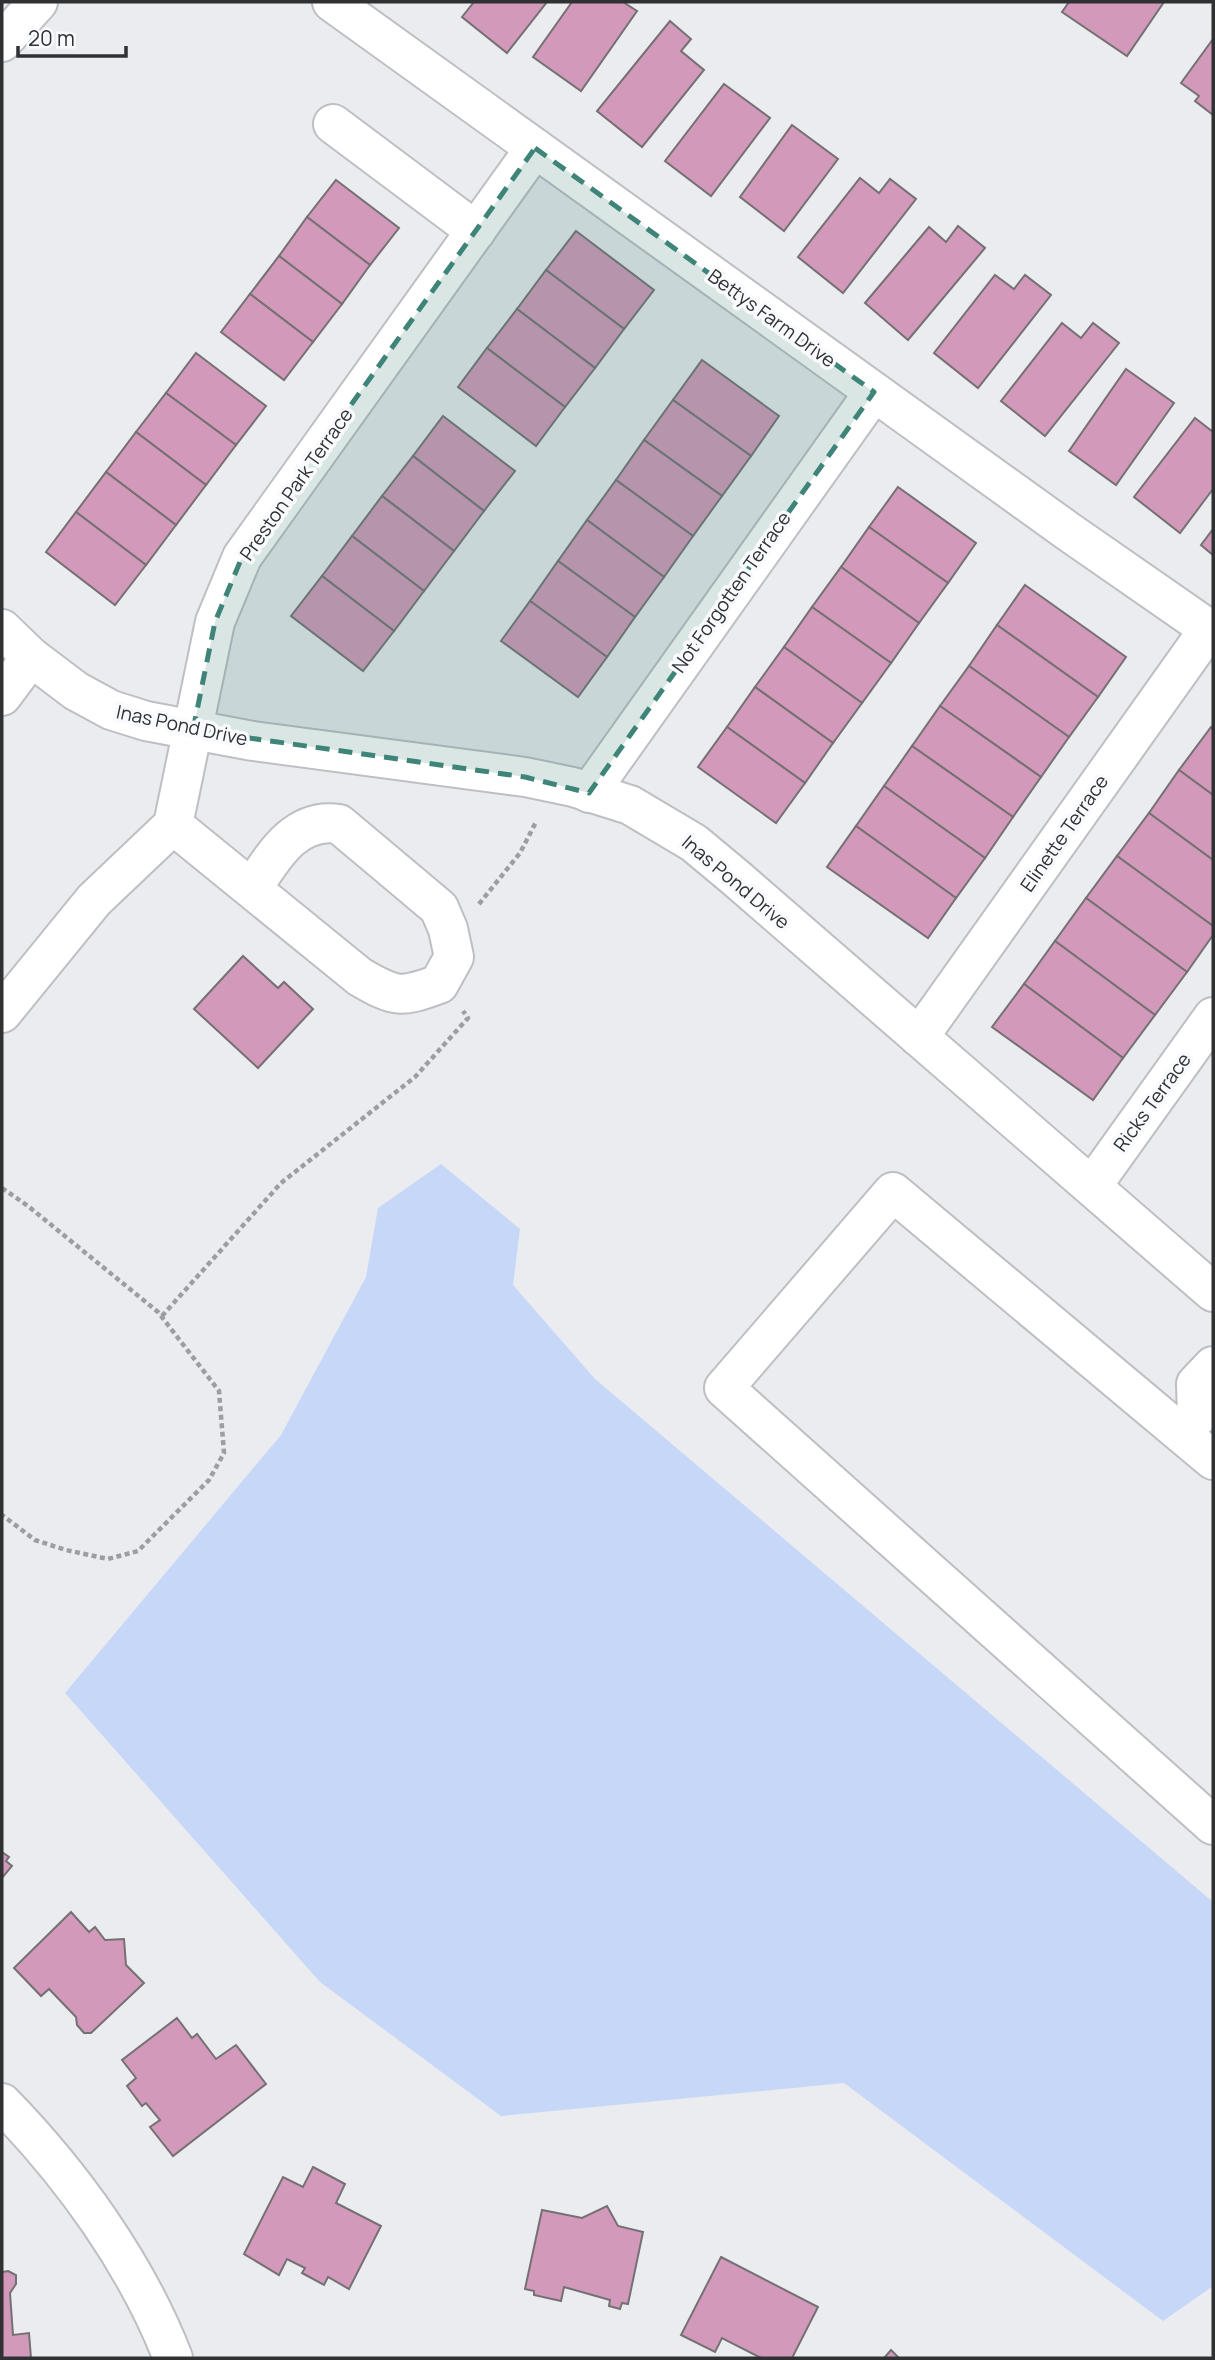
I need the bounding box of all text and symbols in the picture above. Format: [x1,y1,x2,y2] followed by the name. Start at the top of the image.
[18,14,126,58] scale bar
[28,24,75,52] text: 20 m
[703,263,841,373] street label: Bettys Farm Drive
[234,403,358,565] street label: Preston Park Terrace
[665,506,797,678] street label: Not Forgotten Terrace
[114,698,250,752] street label: Inas Pond Drive
[1014,769,1114,897] street label: Elinette Terrace
[677,829,795,935] street label: Inas Pond Drive
[1107,1047,1197,1157] street label: Ricks Terrace

